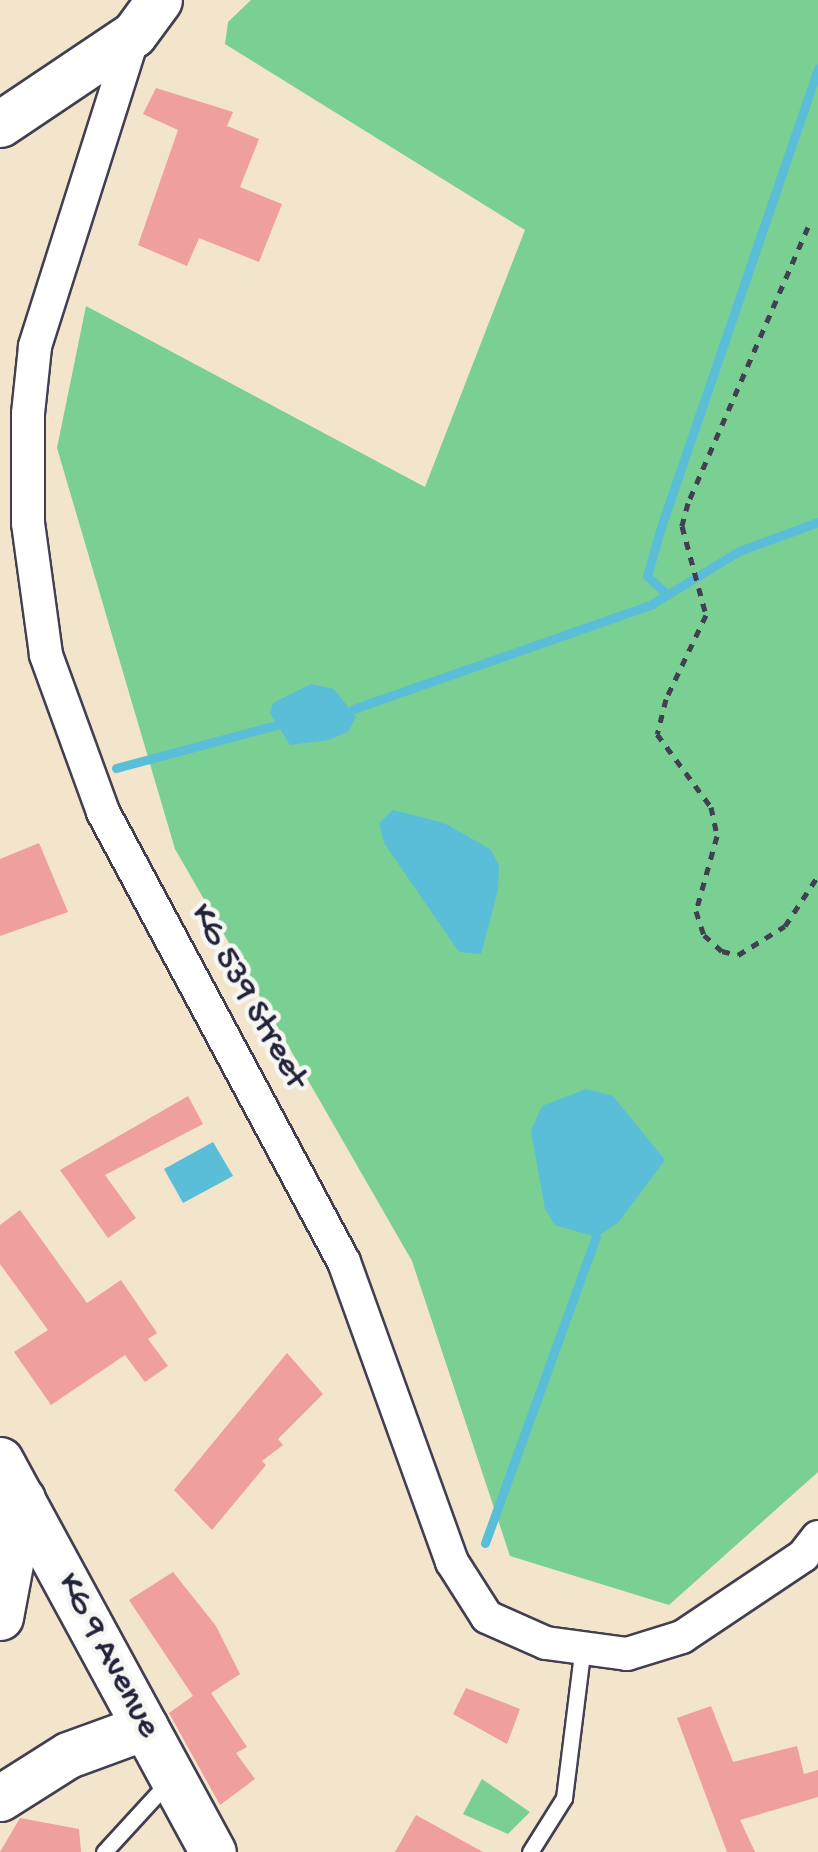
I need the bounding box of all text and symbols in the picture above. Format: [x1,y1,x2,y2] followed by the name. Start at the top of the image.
[179,897,315,1097] street label: KG 539 Street
[46,1566,168,1746] street label: KG 9 Avenue

